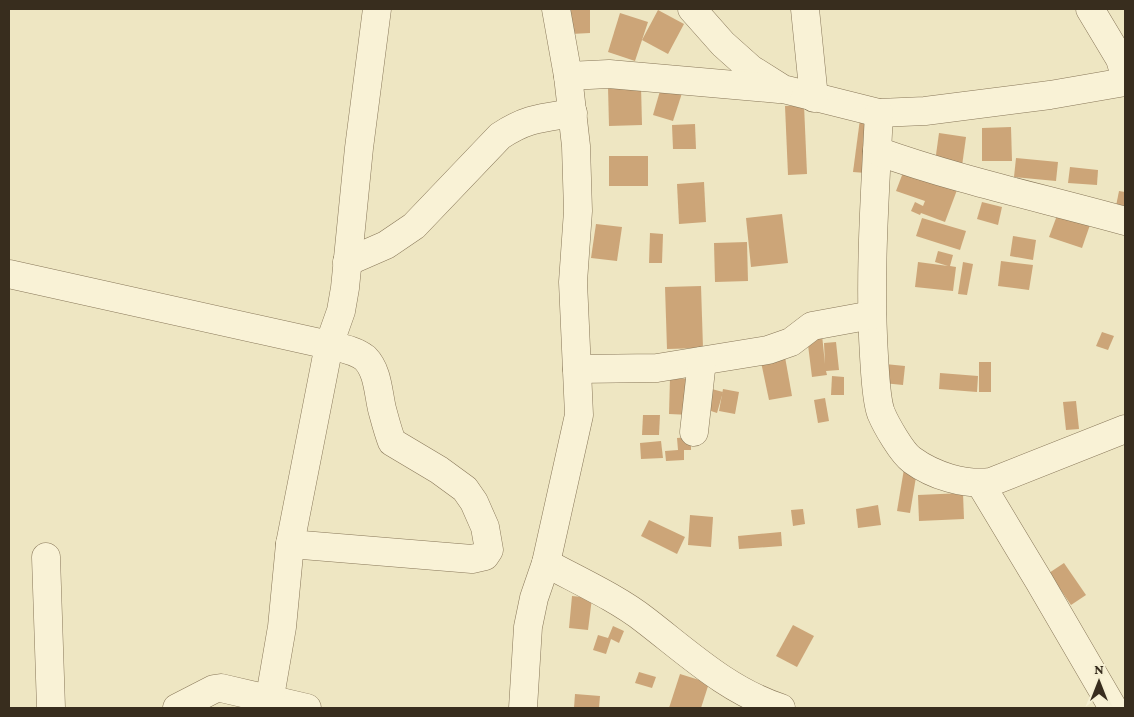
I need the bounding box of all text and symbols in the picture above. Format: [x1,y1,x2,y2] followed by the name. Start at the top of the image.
[1074,657,1124,707] north arrow
[1094,661,1104,677] text: N

